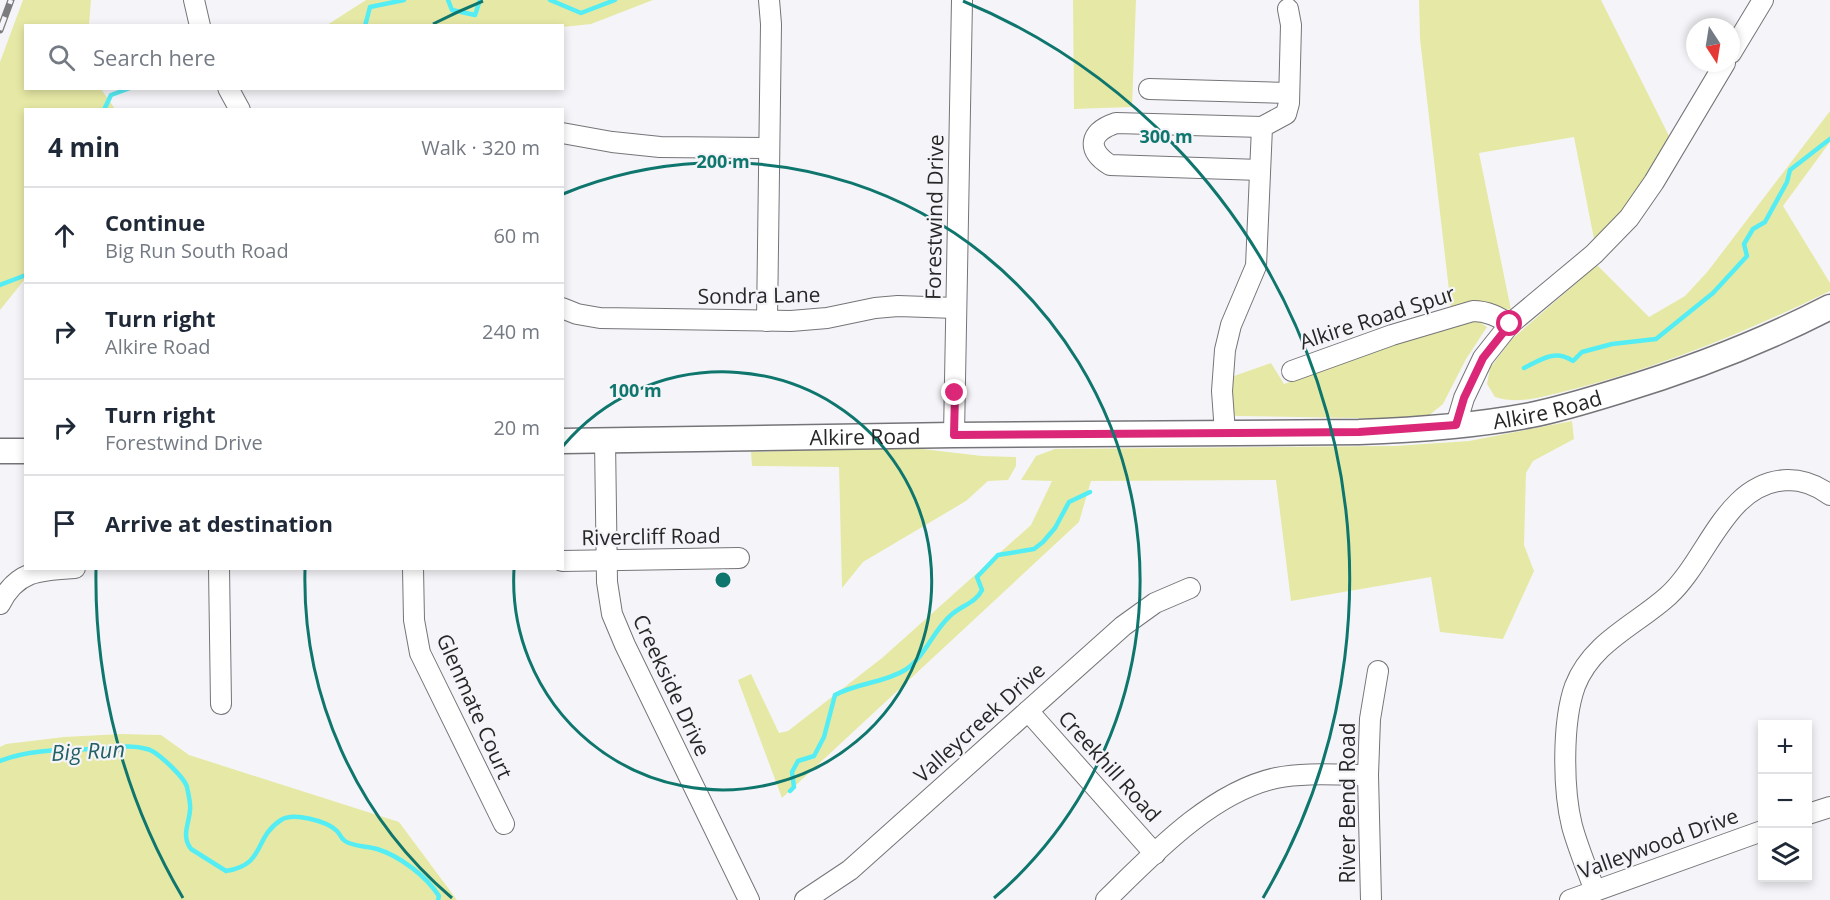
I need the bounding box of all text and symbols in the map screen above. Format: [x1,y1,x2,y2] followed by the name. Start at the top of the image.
[1686,18,1740,72] north arrow
[24,24,564,90] search box
[45,41,78,74] icon: search
[93,42,216,72] text: Search here
[1139,124,1193,148] text: 300 m
[48,129,120,165] text: 4 min
[421,134,540,161] text: Walk · 320 m
[919,134,949,300] street label: Forestwind Drive
[696,149,750,173] text: 200 m
[105,207,205,237] text: Continue
[48,219,81,252] icon: ahead
[493,222,540,249] text: 60 m
[105,237,289,264] text: Big Run South Road
[1296,279,1459,355] street label: Alkire Road Spur
[697,280,821,310] street label: Sondra Lane
[105,303,216,333] text: Turn right
[1496,310,1522,336] route start
[48,315,81,348] icon: right
[482,318,540,345] text: 240 m
[105,333,211,360] text: Alkire Road
[608,378,662,402] text: 100 m
[941,379,967,405] route end
[1491,383,1605,435] street label: Alkire Road
[105,399,216,429] text: Turn right
[48,411,81,444] icon: right
[493,414,540,441] text: 20 m
[809,422,921,451] street label: Alkire Road
[105,429,263,456] text: Forestwind Drive
[48,507,81,540] icon: arrive
[105,508,333,538] text: Arrive at destination
[581,521,721,551] street label: Rivercliff Road
[713,570,733,590] centre of rings
[627,610,717,760] street label: Creekside Drive
[431,629,519,783] street label: Glenmate Court
[907,656,1051,788] street label: Valleycreek Drive
[1052,704,1168,828] street label: Creekhill Road
[1758,720,1812,882] map controls
[1758,720,1812,774] button: +
[1333,722,1361,884] street label: River Bend Road
[50,733,126,767] water label: Big Run
[1758,774,1812,828] button: −
[1574,801,1742,885] street label: Valleywood Drive
[1758,828,1812,882] button: layers

